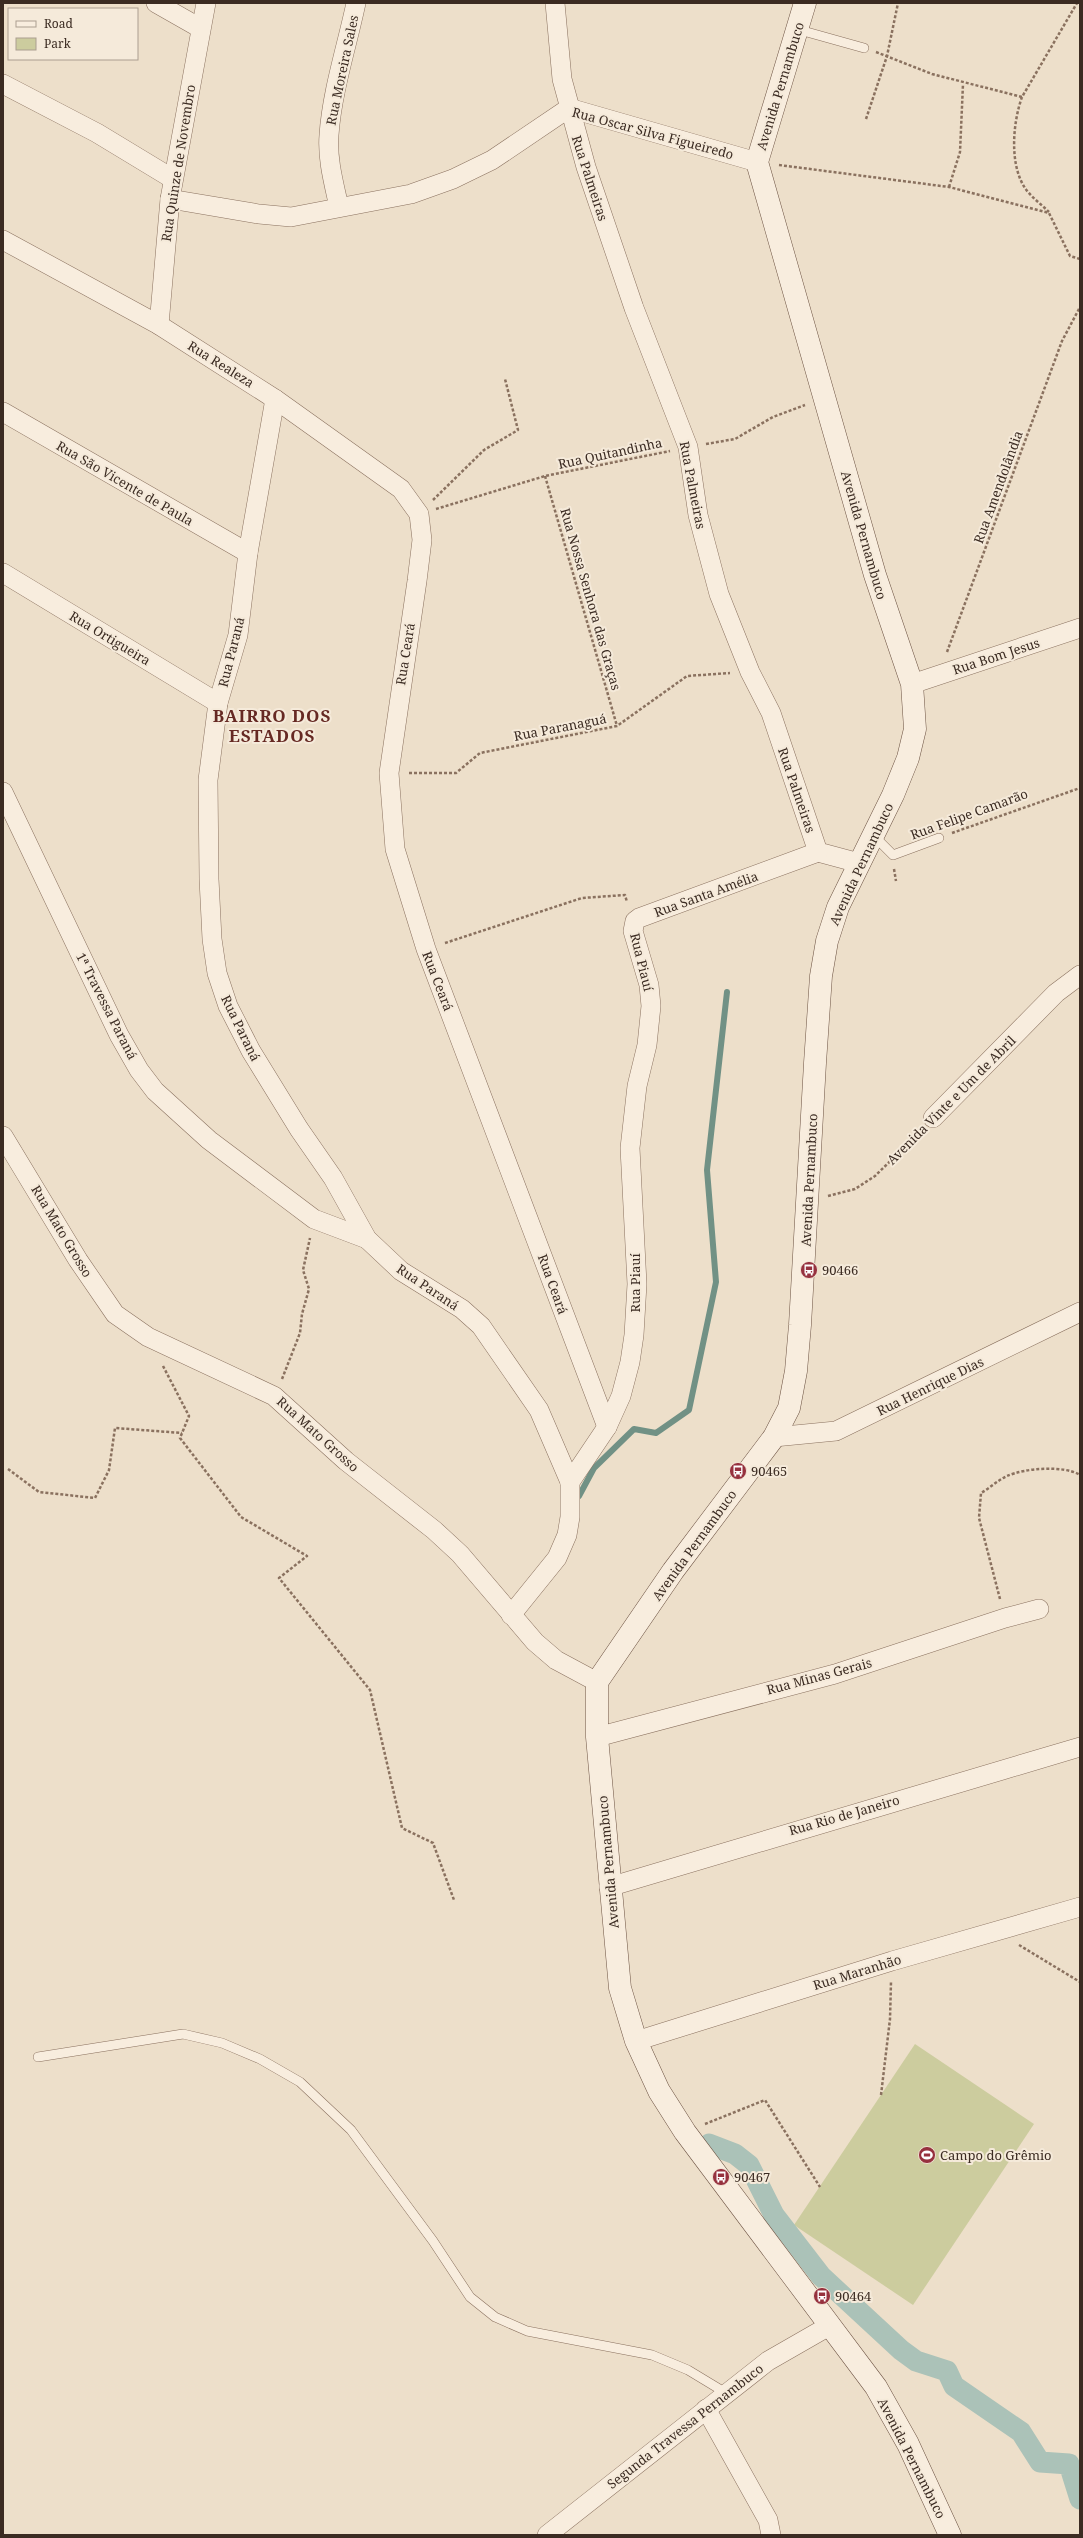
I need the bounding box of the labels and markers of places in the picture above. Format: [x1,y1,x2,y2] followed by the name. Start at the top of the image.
[799,1260,819,1280] bus stop icon: 90466
[822,1261,858,1279] place label: 90466
[728,1461,748,1481] bus stop icon: 90465
[751,1462,787,1480] place label: 90465
[917,2145,937,2165] sports icon: Campo do Grêmio
[940,2146,1052,2164] place label: Campo do Grêmio
[711,2167,731,2187] bus stop icon: 90467
[734,2168,770,2186] place label: 90467
[812,2286,832,2306] bus stop icon: 90464
[835,2287,872,2305] place label: 90464

